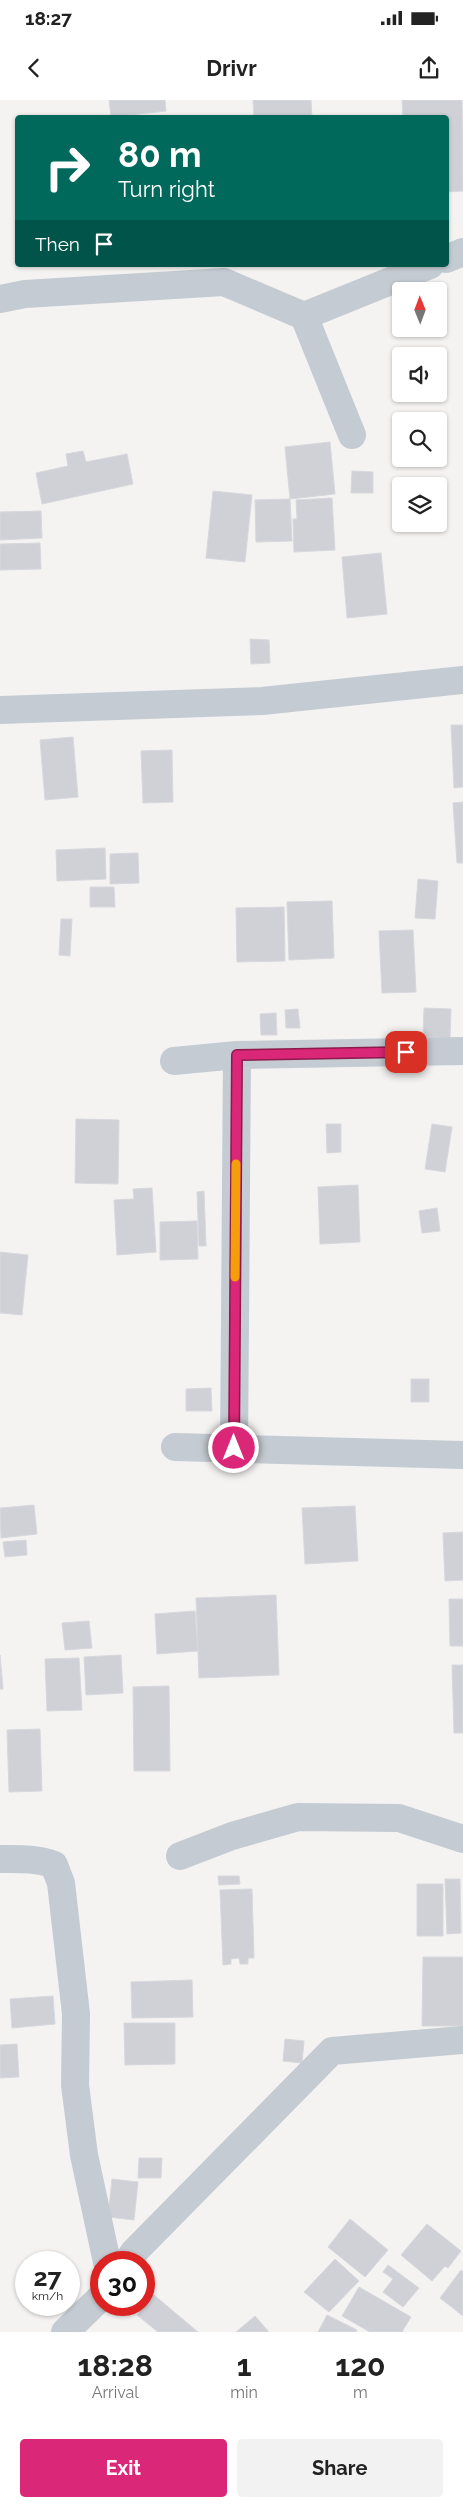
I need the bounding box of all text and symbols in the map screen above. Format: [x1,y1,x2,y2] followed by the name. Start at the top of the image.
[25,7,72,29] text: 18:27
[20,54,48,82] icon: back
[415,54,443,82] icon: share
[206,55,257,81] text: Drivr
[118,134,202,175] text: 80 m
[35,135,100,200] icon: right
[118,176,215,202] text: Turn right
[90,230,118,258] icon: arrive
[35,233,80,255] text: Then
[392,282,448,338] north arrow
[392,282,447,532] map controls
[392,347,447,402] button: sound
[392,412,447,467] button: search
[392,477,447,532] button: layers
[385,1031,427,1073] pin
[392,1038,420,1066] icon: arrive
[207,1421,259,1473] position arrow
[90,2251,155,2316] speed limit sign: 30
[33,2262,62,2292] text: 27
[32,2289,63,2303] text: km/h
[77,2348,153,2383] text: 18:28
[237,2348,252,2383] text: 1
[335,2348,386,2383] text: 120
[92,2383,139,2402] text: Arrival
[230,2383,258,2402] text: min
[353,2383,368,2402] text: m
[20,2439,227,2497] button: Exit
[237,2439,443,2497] button: Share

